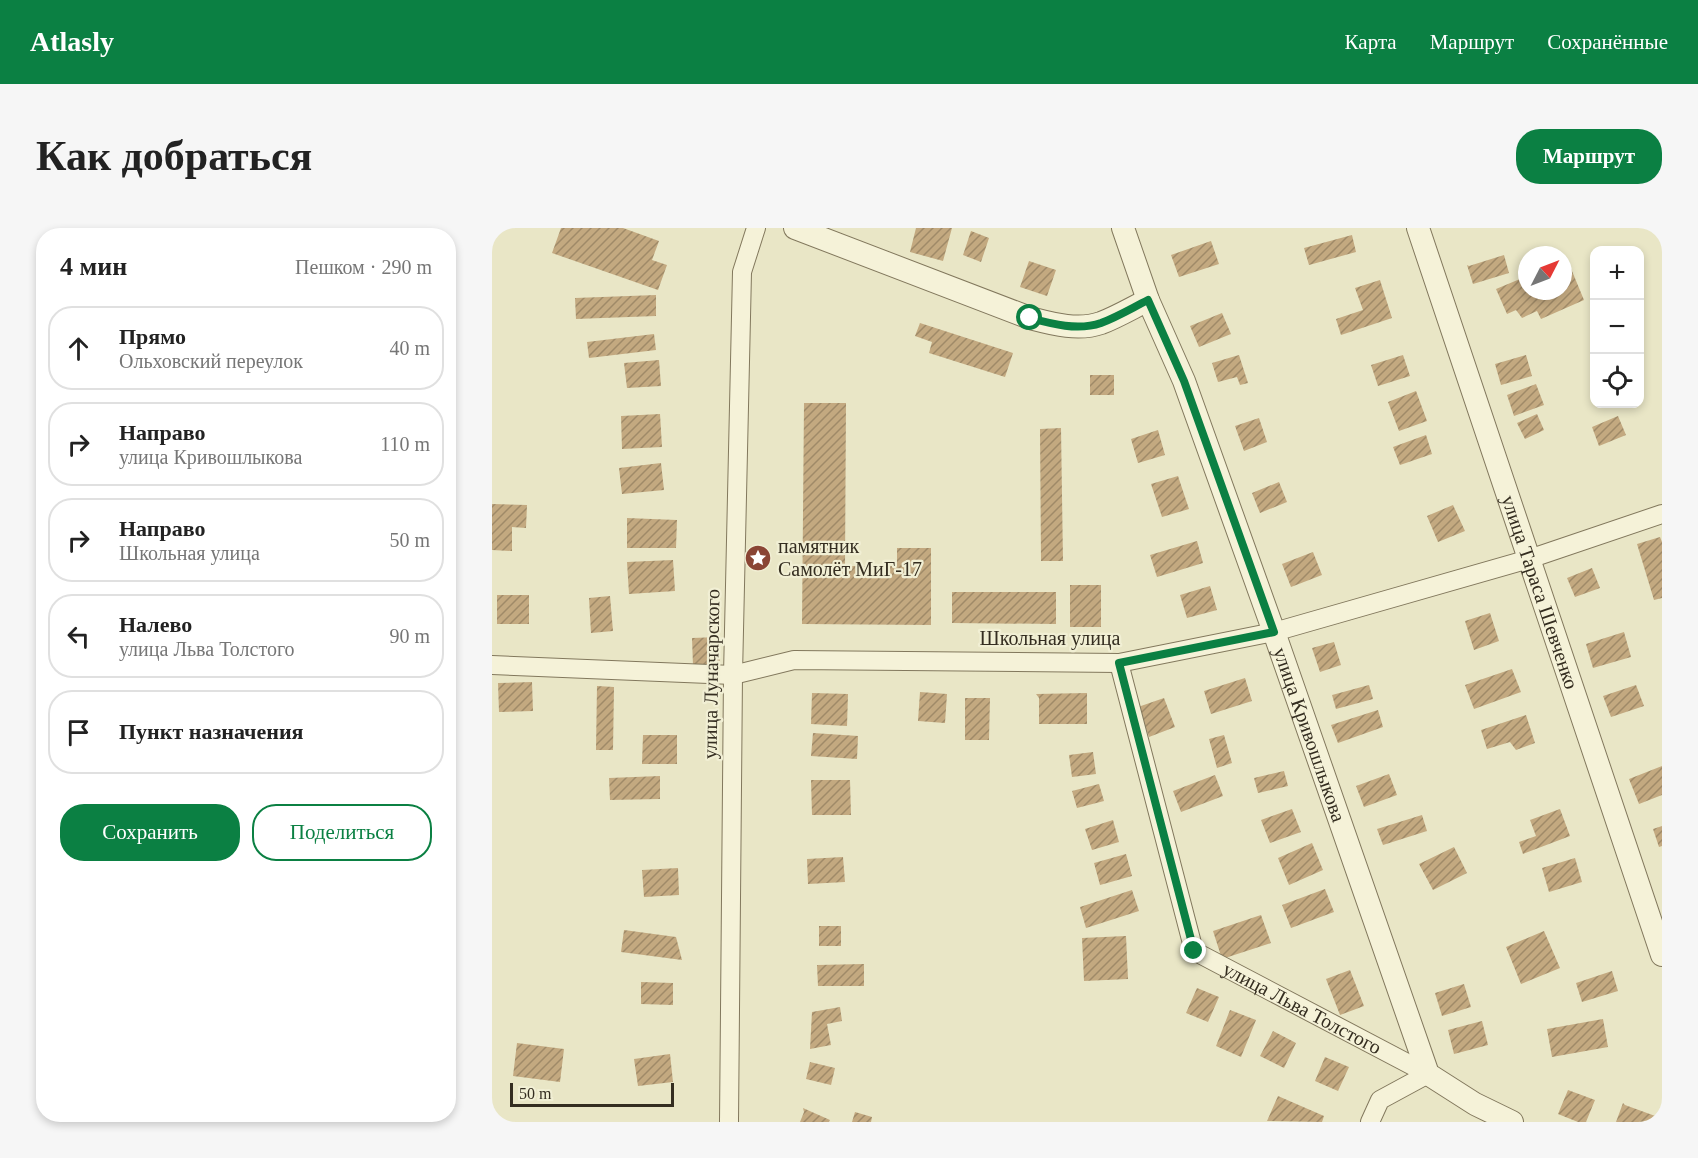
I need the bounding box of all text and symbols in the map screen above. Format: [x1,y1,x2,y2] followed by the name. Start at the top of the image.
[30,26,114,57] text: Atlasly
[1345,30,1397,54] text: Карта
[1430,30,1514,54] text: Маршрут
[1547,30,1668,54] text: Сохранённые
[1516,129,1662,184] button: Маршрут
[36,133,312,179] text: Как добраться
[1518,246,1572,300] north arrow
[1590,246,1644,408] map controls
[1590,246,1644,300] button: +
[60,252,127,281] text: 4 мин
[295,256,432,278] text: Пешком · 290 m
[1590,300,1644,354] button: −
[1016,304,1042,330] route start
[119,324,186,349] text: Прямо
[62,332,95,365] icon: ahead
[389,337,430,359] text: 40 m
[119,350,303,372] text: Ольховский переулок
[1590,354,1644,408] button: locate
[119,420,205,445] text: Направо
[62,428,95,461] icon: right
[380,433,430,455] text: 110 m
[119,446,302,468] text: улица Кривошлыкова
[1497,492,1583,692] street label: улица Тараса Шевченко
[119,516,205,541] text: Направо
[62,524,95,557] icon: right
[389,529,430,551] text: 50 m
[778,535,922,580] place label: памятник Самолёт МиГ-17
[119,542,260,564] text: Школьная улица
[743,543,773,573] place icon: памятник Самолёт МиГ-17
[699,589,724,759] street label: улица Луначарского
[119,612,192,637] text: Налево
[62,620,95,653] icon: left
[389,625,430,647] text: 90 m
[980,627,1121,650] street label: Школьная улица
[119,638,295,660] text: улица Льва Толстого
[1268,644,1350,825] street label: улица Кривошлыкова
[62,716,95,749] icon: arrive
[119,719,304,744] text: Пункт назначения
[60,804,240,861] button: Сохранить
[252,804,432,861] button: Поделиться
[1180,937,1206,963] route end
[1219,957,1385,1059] street label: улица Льва Толстого
[510,1080,674,1108] scale bar
[519,1085,551,1102] text: 50 m

